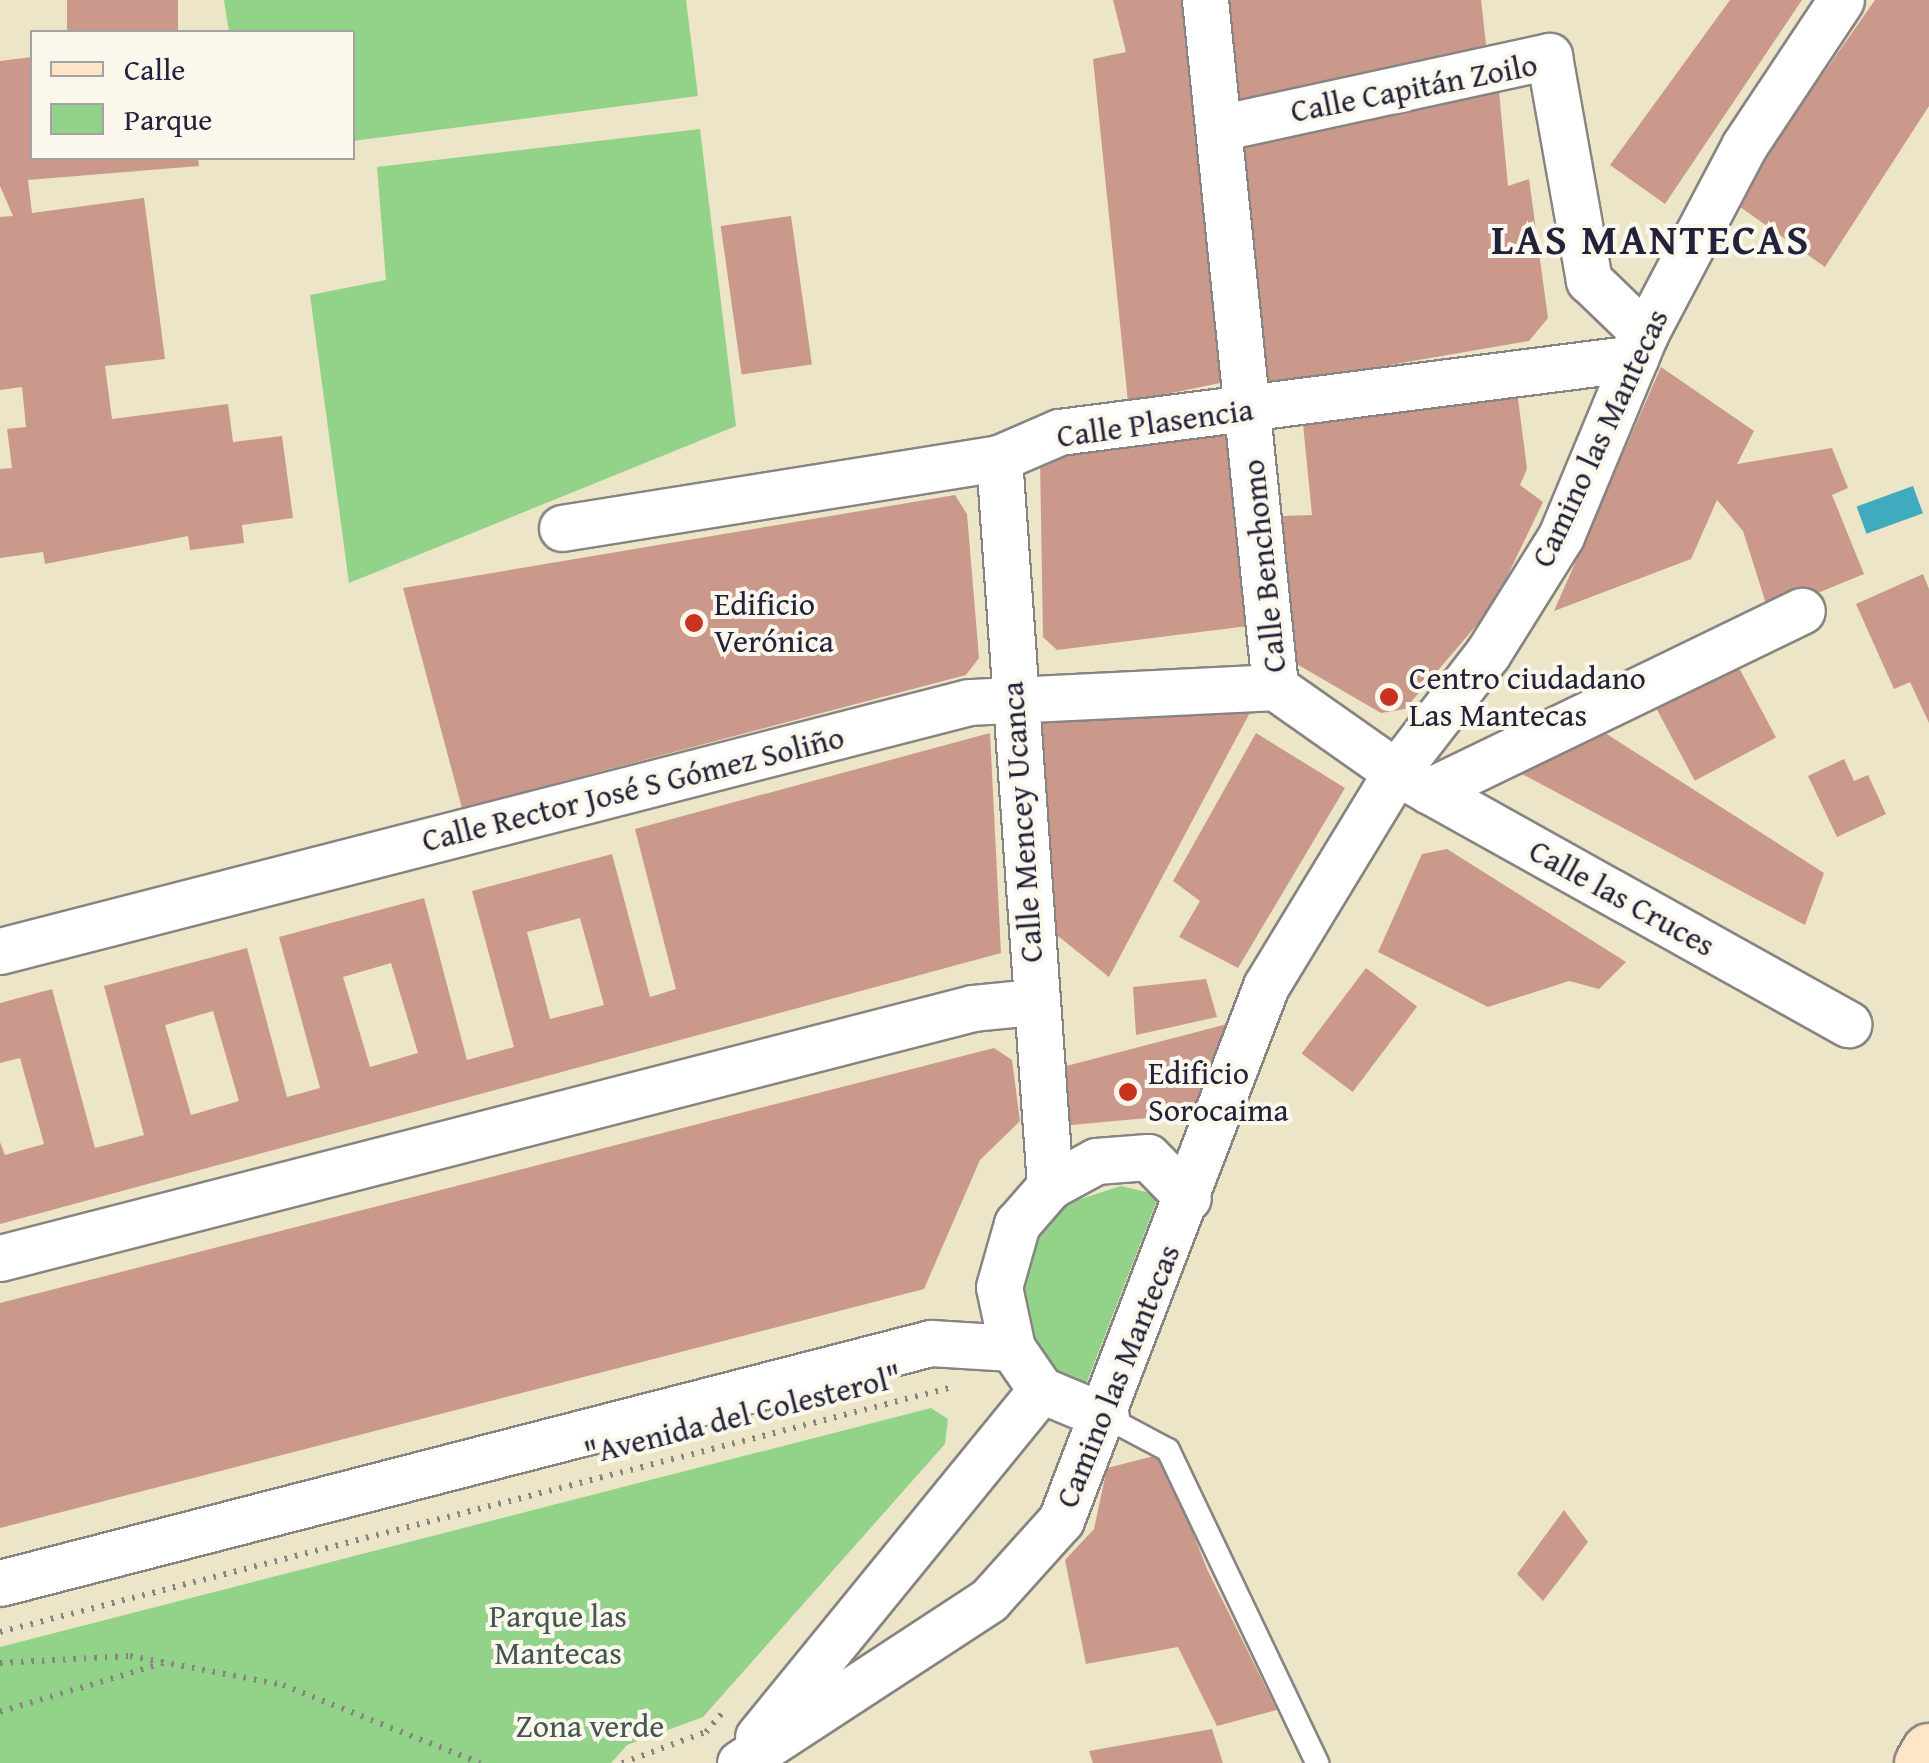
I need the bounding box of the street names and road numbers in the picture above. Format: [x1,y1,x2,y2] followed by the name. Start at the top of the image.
[1287,45,1541,131] street label: Calle Capitán Zoilo
[1523,303,1677,573] street label: Camino las Mantecas
[1054,390,1256,456] street label: Calle Plasencia
[1234,458,1294,674] street label: Calle Benchomo
[993,680,1051,964] street label: Calle Mencey Ucanca
[418,718,848,860] street label: Calle Rector José S Gómez Soliño
[1523,831,1721,965] street label: Calle las Cruces
[1048,1239,1188,1513] street label: Camino las Mantecas
[581,1357,905,1473] street label: "Avenida del Colesterol"

